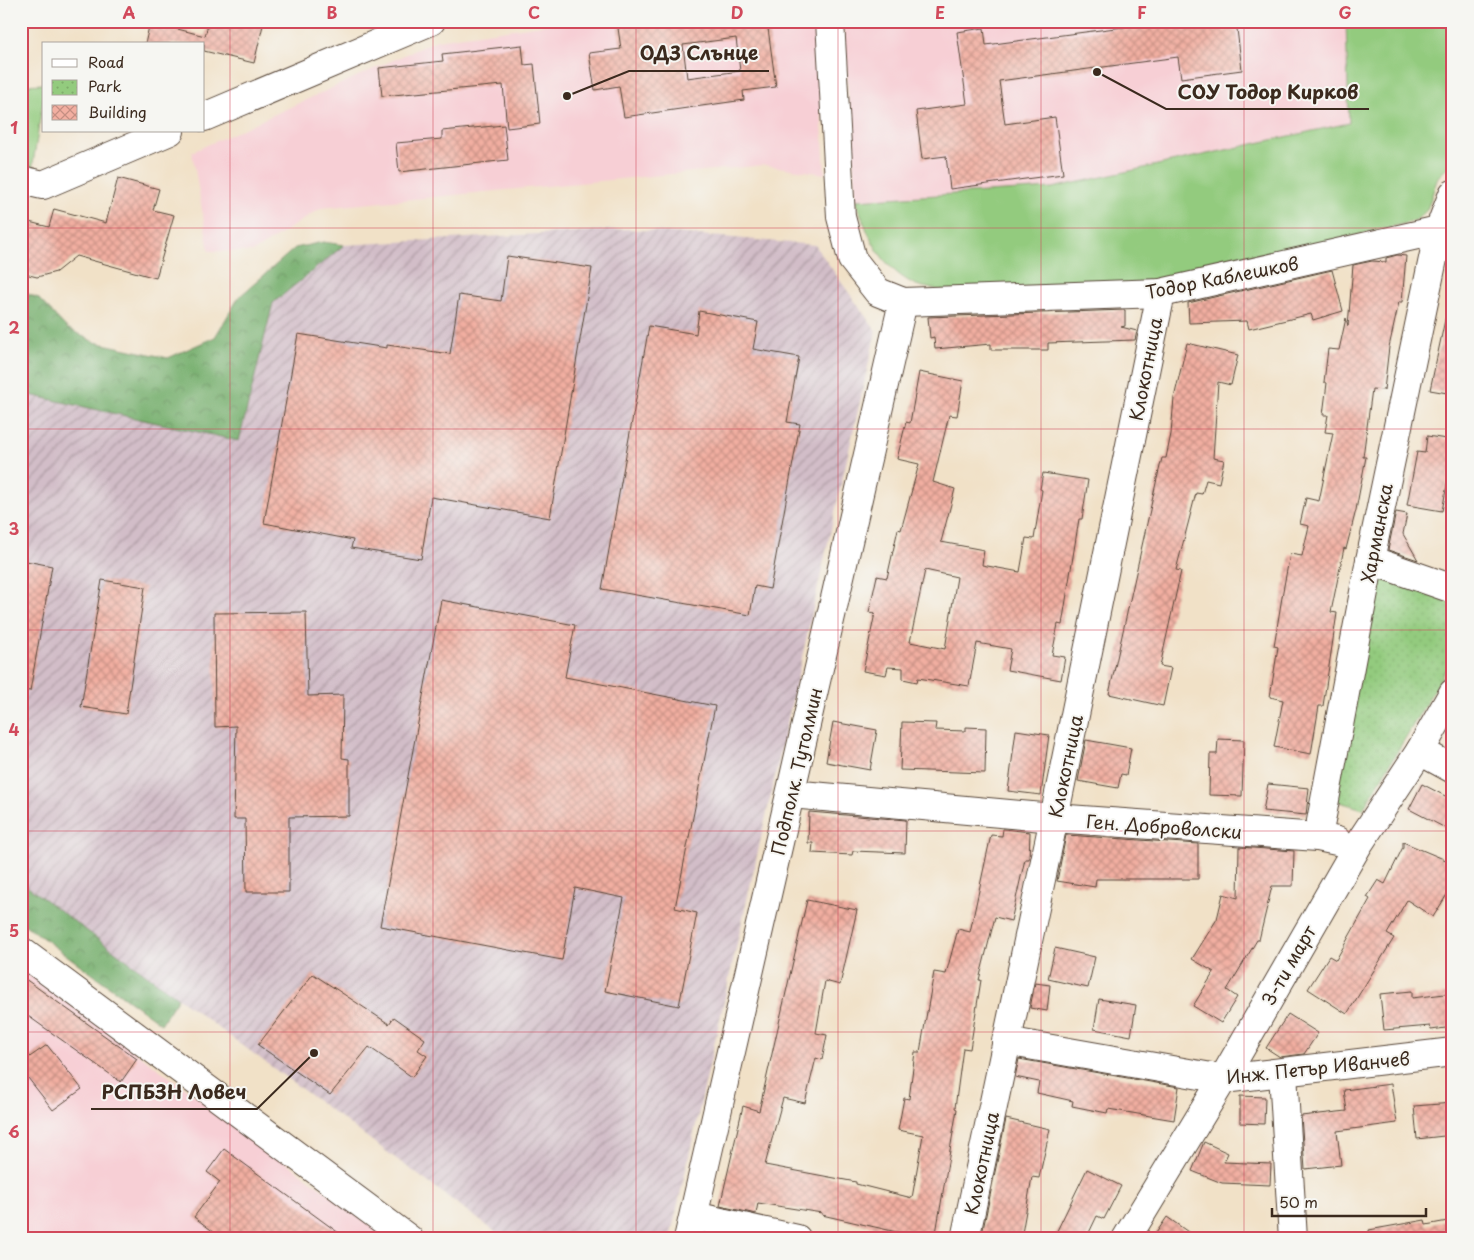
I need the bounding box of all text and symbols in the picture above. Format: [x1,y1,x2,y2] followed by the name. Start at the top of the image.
[123,0,136,24] text: A
[327,0,338,24] text: B
[528,0,540,24] text: C
[731,0,743,24] text: D
[935,0,945,24] text: E
[1137,0,1147,24] text: F
[1338,0,1352,24] text: G
[629,37,769,71] callout: ОДЗ Слънце
[640,38,758,66] text: ОДЗ Слънце
[42,42,205,132] legend
[88,50,124,73] text: Road
[88,74,122,97] text: Park
[1166,75,1369,109] callout: СОУ Тодор Кирков
[1178,77,1358,105] text: СОУ Тодор Кирков
[88,100,147,123] text: Building
[10,115,18,139] text: 1
[1143,249,1301,305] street label: Тодор Каблешков
[1122,314,1168,423] street label: Клокотница
[8,315,20,339] text: 2
[1353,480,1399,585] street label: Харманска
[9,516,19,540] text: 3
[764,684,828,858] street label: Подполк. Тутолмин
[1041,711,1089,820] street label: Клокотница
[9,717,20,741] text: 4
[1085,807,1243,845] street label: Ген. Доброволски
[9,918,19,942] text: 5
[1254,919,1322,1010] street label: 3-ти март
[1225,1044,1411,1090] street label: Инж. Петър Иванчев
[91,1075,257,1109] callout: РСПБЗН Ловеч
[102,1077,246,1105] text: РСПБЗН Ловеч
[957,1108,1005,1217] street label: Клокотница
[8,1119,20,1143] text: 6
[1272,1185,1425,1217] scale bar
[1279,1190,1318,1213] text: 50 m

